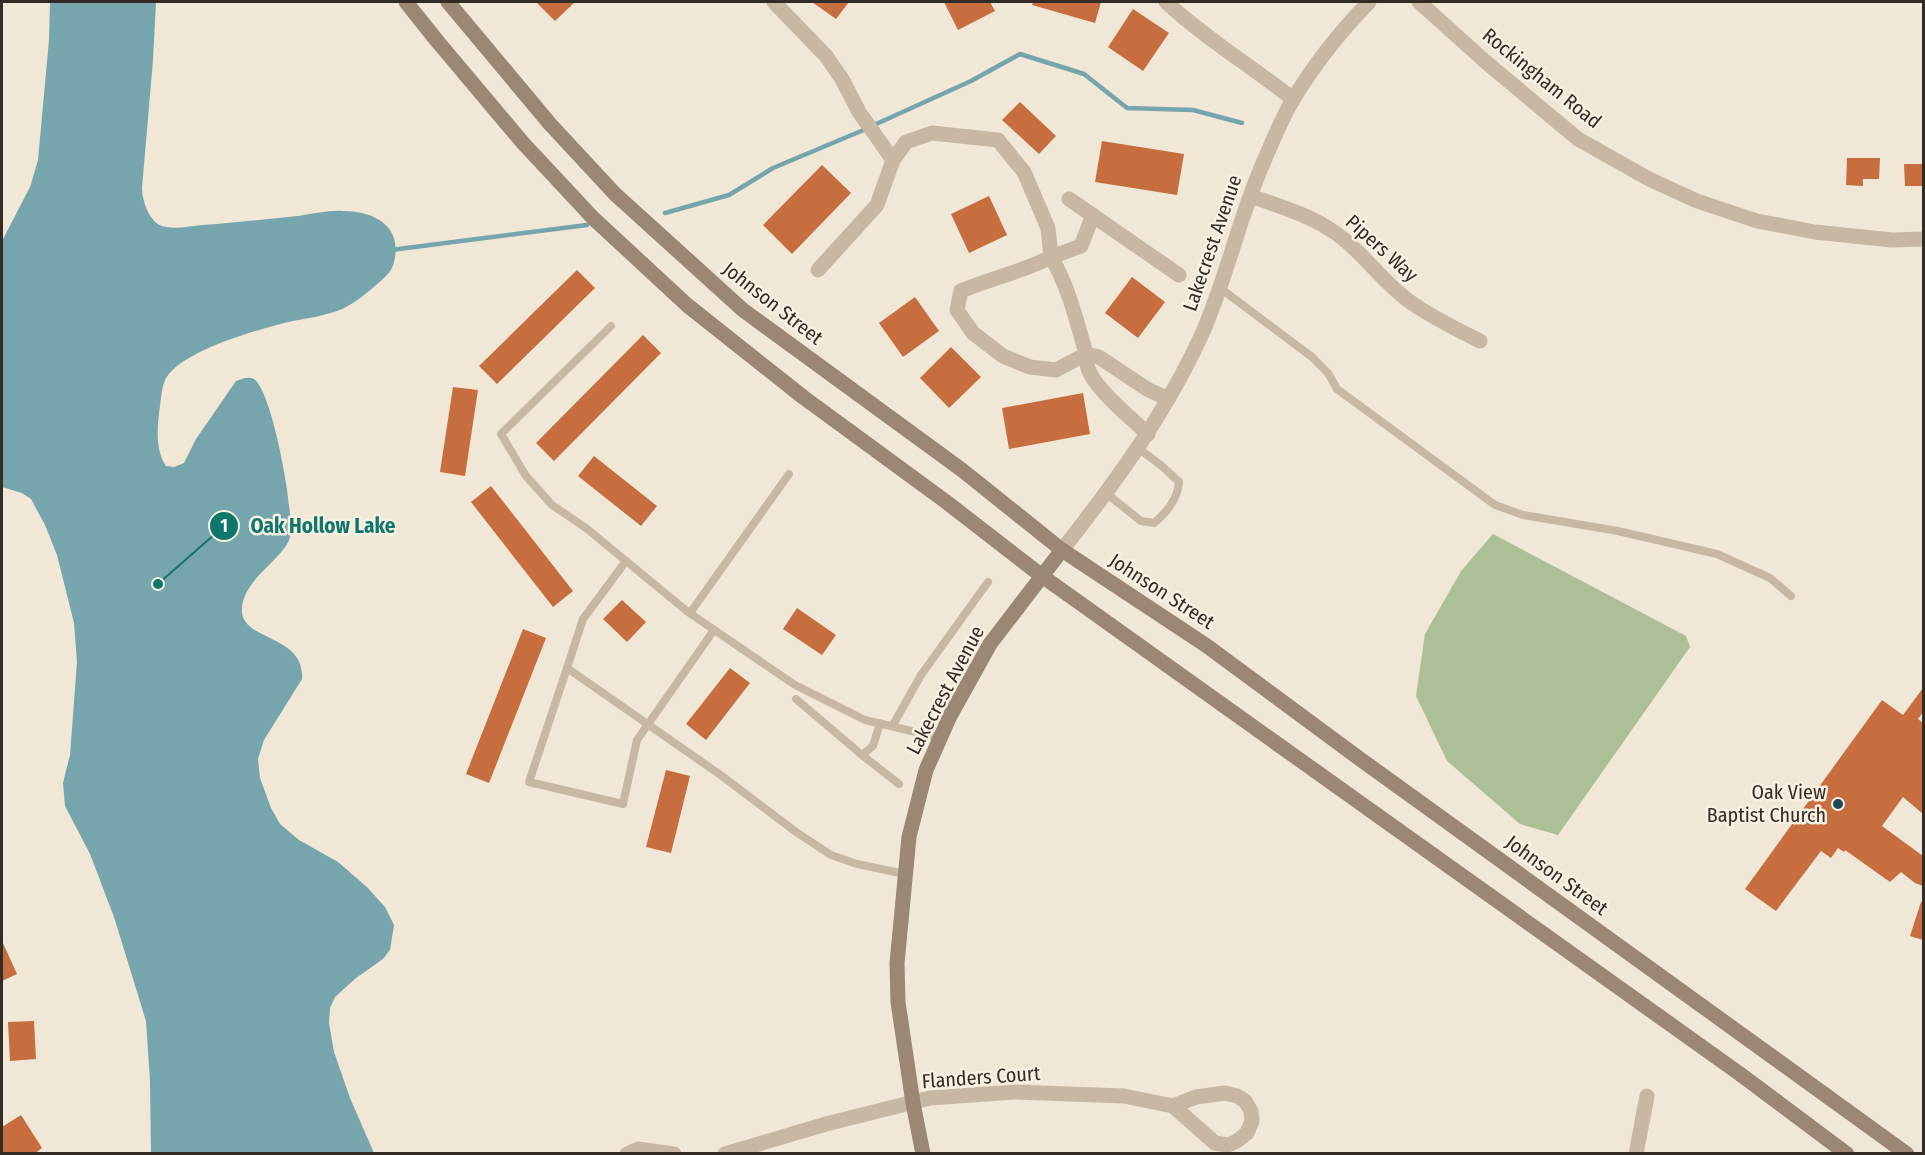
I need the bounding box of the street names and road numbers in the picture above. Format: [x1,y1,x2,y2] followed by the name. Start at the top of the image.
[1478,23,1606,133] street label: Rockingham Road
[1177,172,1247,314] street label: Lakecrest Avenue
[1341,209,1423,287] street label: Pipers Way
[718,256,828,350] street label: Johnson Street
[1105,548,1219,634] street label: Johnson Street
[901,622,989,758] street label: Lakecrest Avenue
[1501,830,1613,920] street label: Johnson Street
[921,1061,1042,1093] street label: Flanders Court

